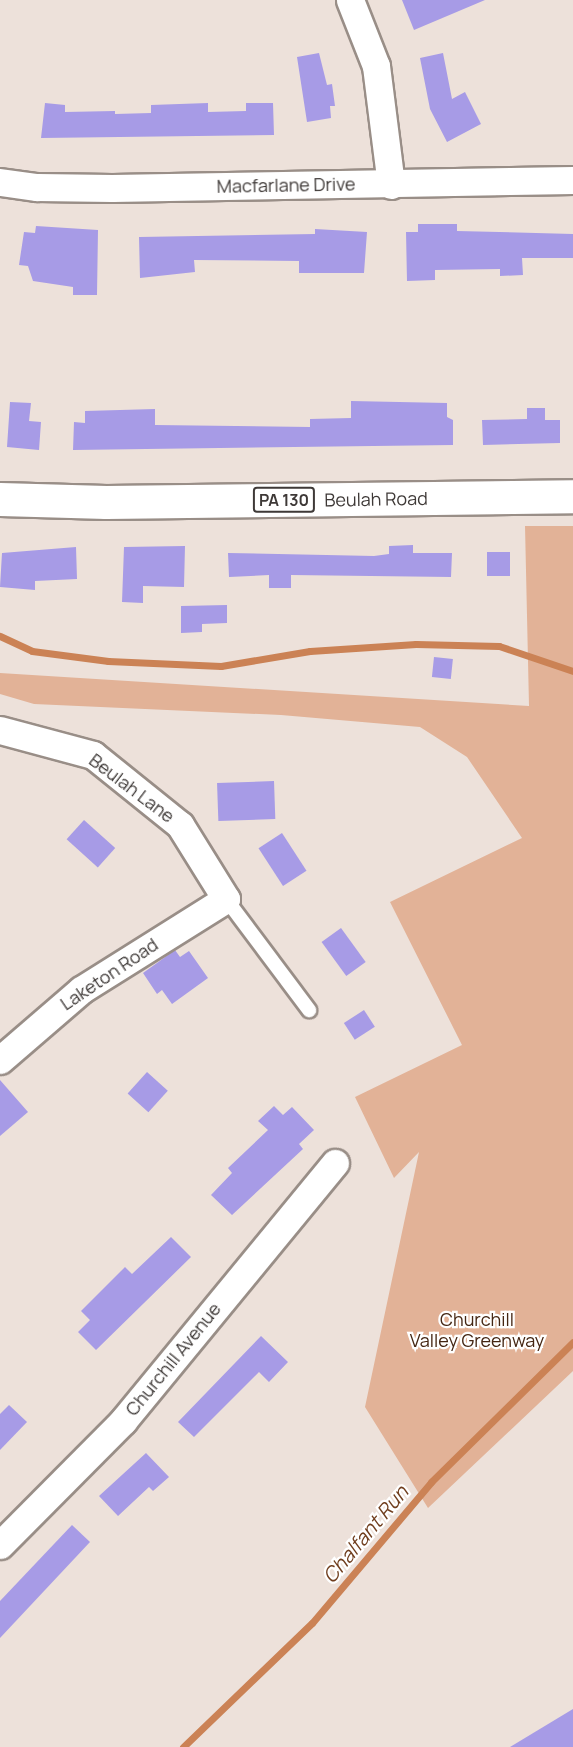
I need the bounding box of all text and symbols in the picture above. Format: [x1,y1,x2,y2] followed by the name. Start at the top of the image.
[216,173,356,197] street label: Macfarlane Drive
[252,487,316,513] road number: PA 130
[324,487,428,511] street label: Beulah Road
[85,749,179,827] street label: Beulah Lane
[56,933,162,1015] street label: Laketon Road
[121,1298,225,1420] street label: Churchill Avenue
[410,1309,544,1352] park label: Churchill Valley Greenway
[317,1480,413,1588] water label: Chalfant Run

